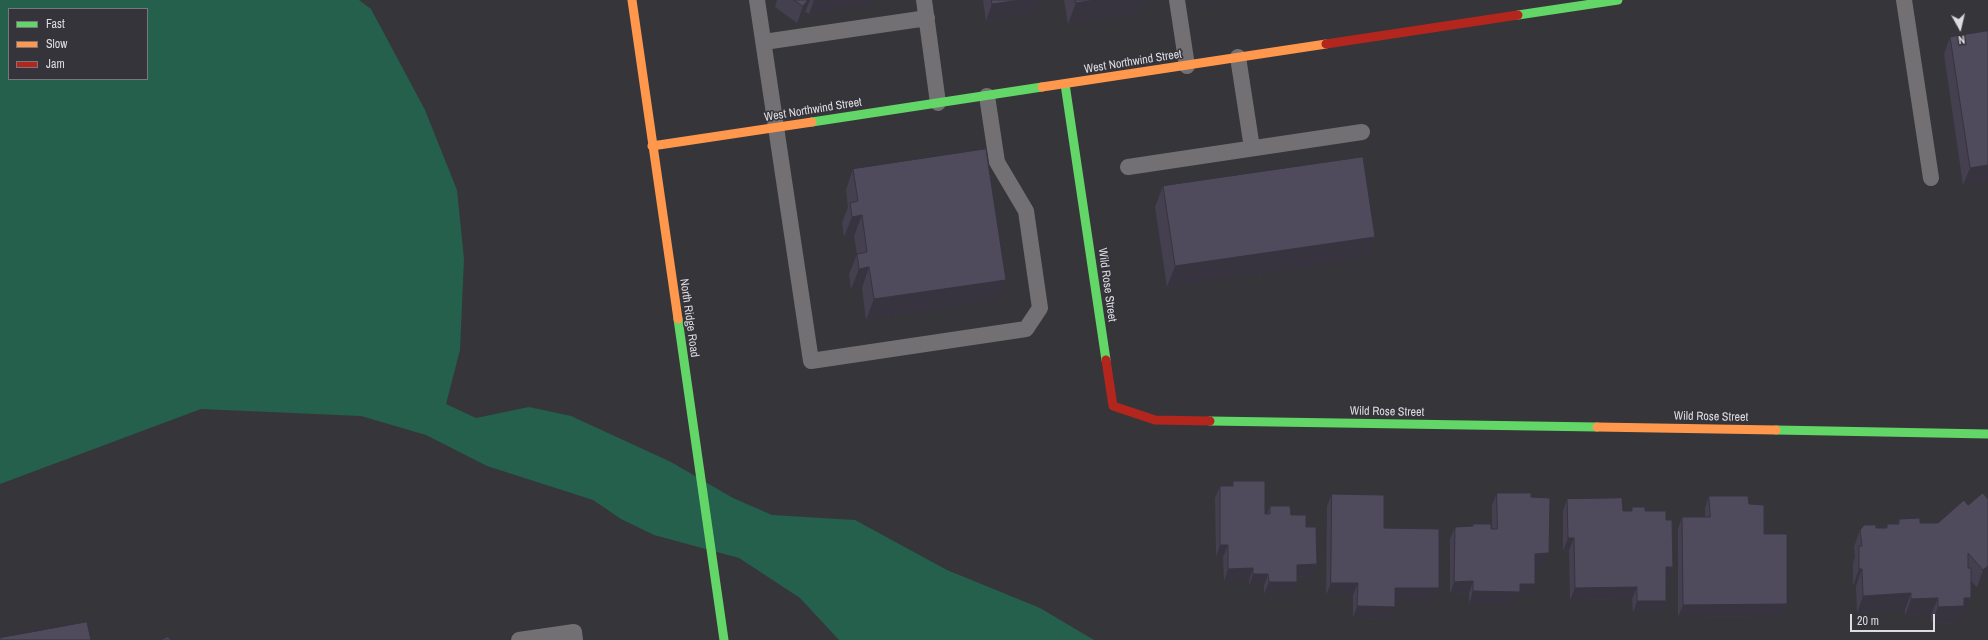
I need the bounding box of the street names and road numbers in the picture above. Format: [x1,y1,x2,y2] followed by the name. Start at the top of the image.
[1083,47,1183,77] street label: West Northwind Street
[763,95,863,125] street label: West Northwind Street
[1095,247,1119,323] street label: Wild Rose Street
[676,278,702,358] street label: North Ridge Road
[1350,404,1424,420] street label: Wild Rose Street
[1674,409,1748,425] street label: Wild Rose Street

